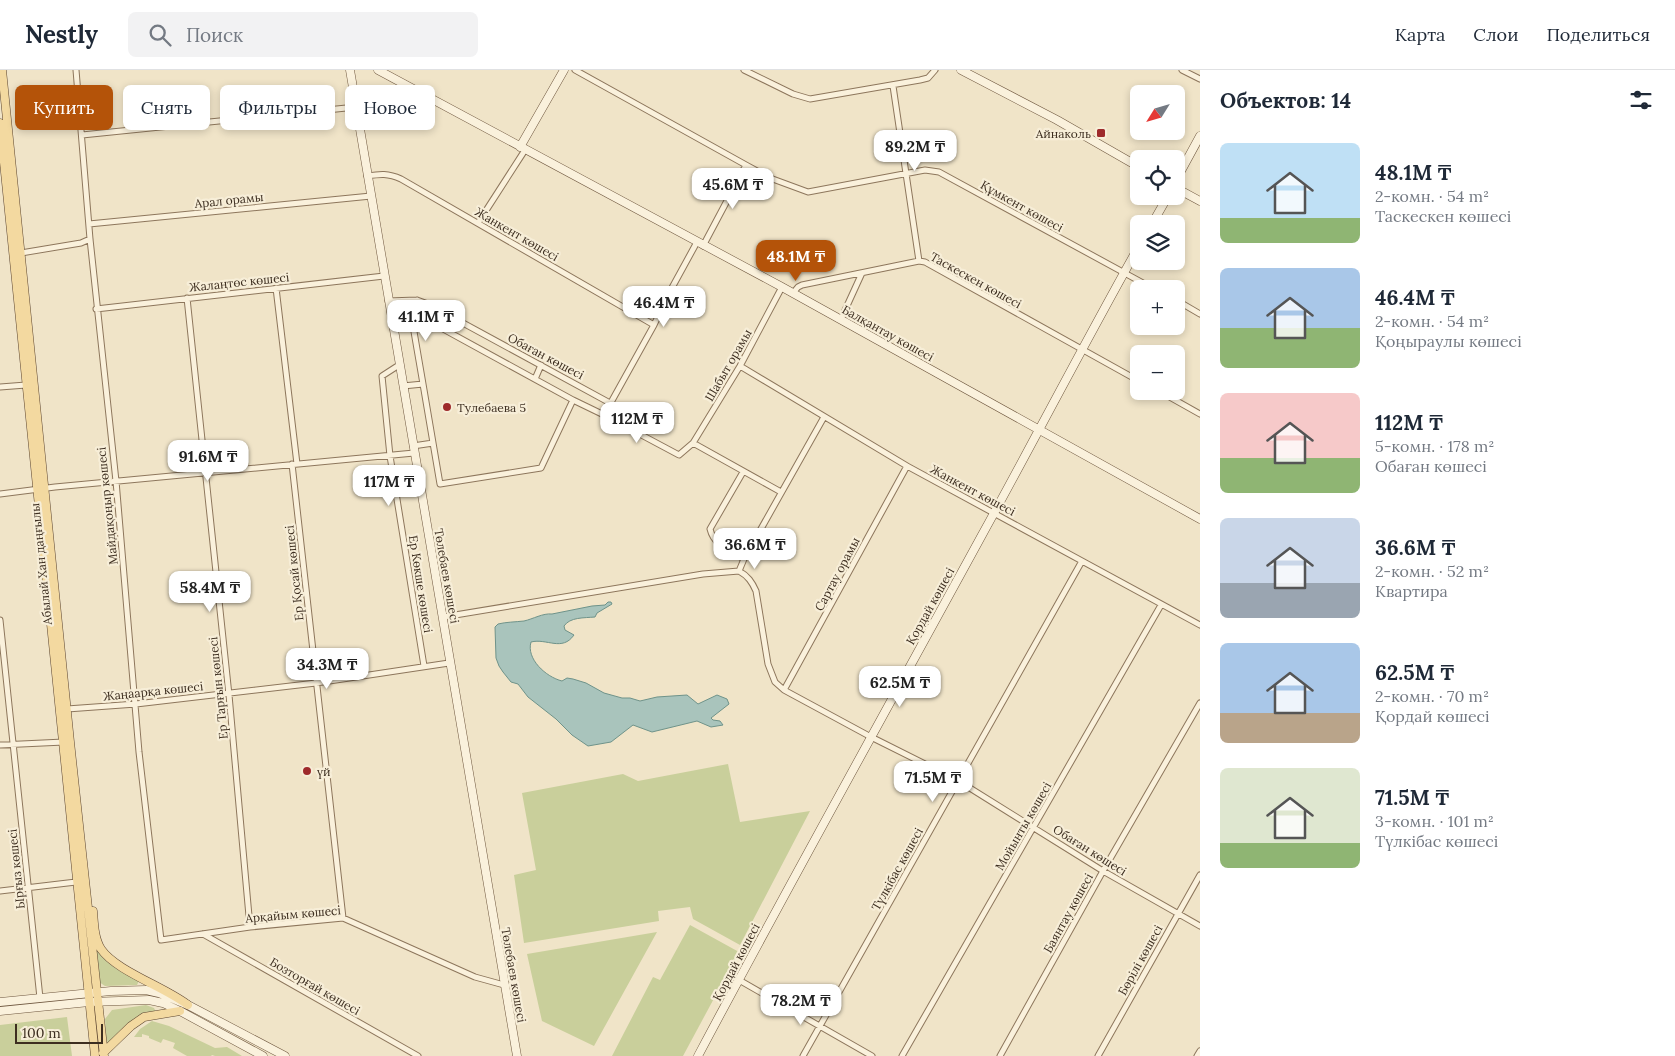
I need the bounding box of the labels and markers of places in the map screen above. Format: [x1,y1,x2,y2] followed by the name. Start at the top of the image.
[1035,126,1091,141] place label: Айнаколь
[1095,127,1107,139] marker: Айнаколь
[869,129,961,172] pin: 89.2M ₸
[687,168,779,210] pin: 45.6M ₸
[750,240,842,282] pin: 48.1M ₸
[618,286,710,328] pin: 46.4M ₸
[380,300,472,342] pin: 41.1M ₸
[457,400,526,415] place label: Тулебаева 5
[441,401,453,413] marker: Тулебаева 5
[596,402,678,444] pin: 112M ₸
[162,440,254,482] pin: 91.6M ₸
[348,464,430,507] pin: 117M ₸
[709,528,801,570] pin: 36.6M ₸
[164,570,256,613] pin: 58.4M ₸
[281,648,373,690] pin: 34.3M ₸
[854,666,946,708] pin: 62.5M ₸
[887,760,979,803] pin: 71.5M ₸
[317,764,331,779] place label: үй
[301,765,313,777] marker: үй
[755,984,847,1026] pin: 78.2M ₸

